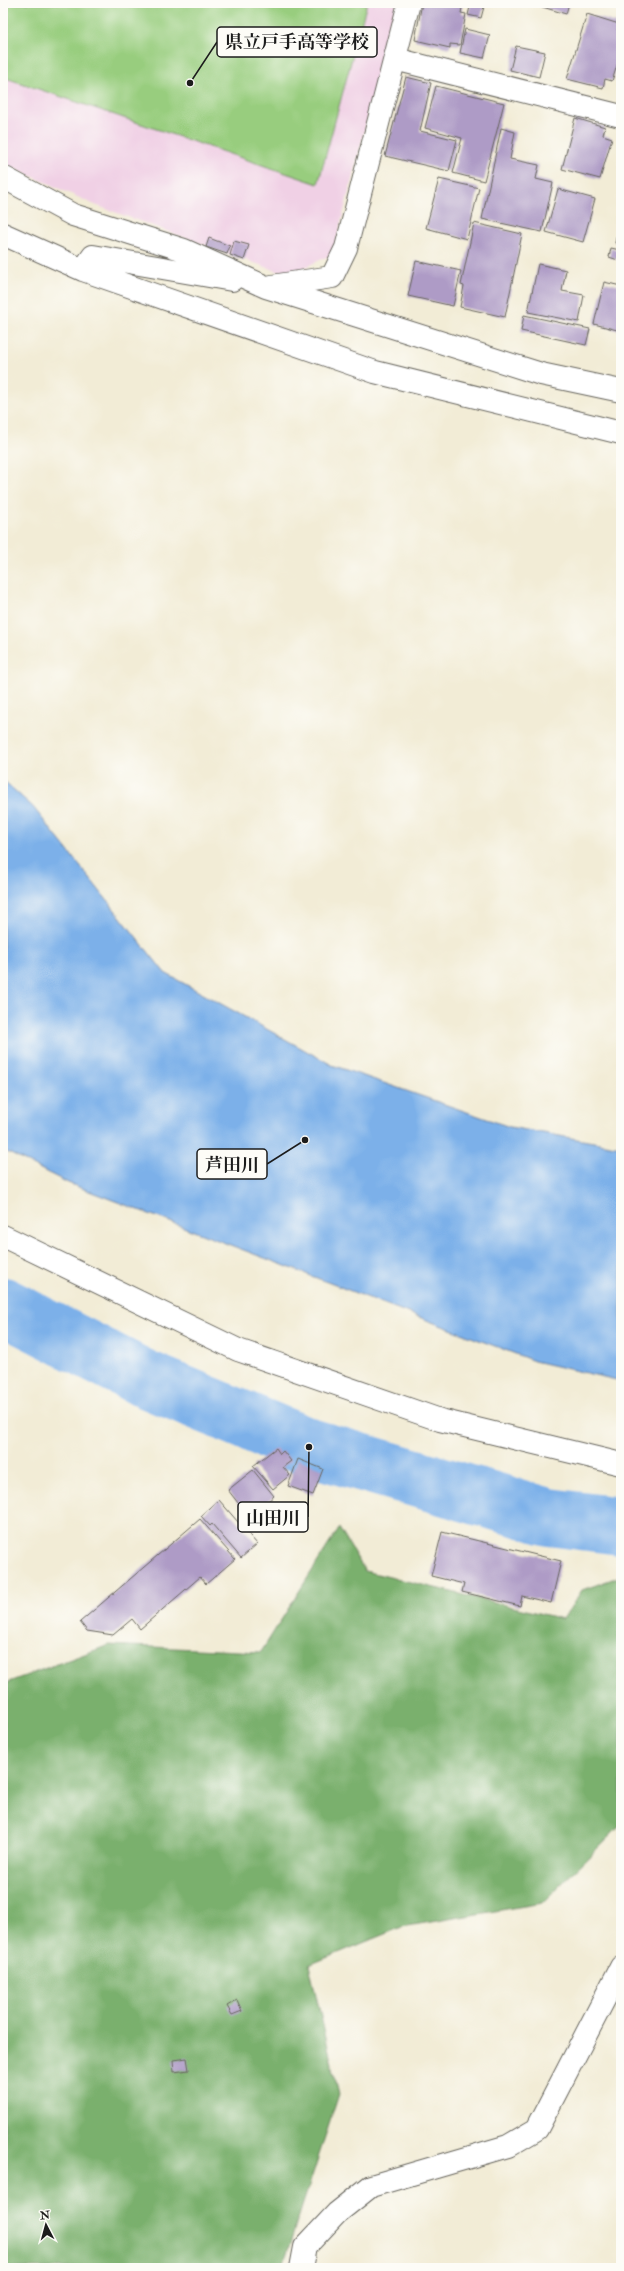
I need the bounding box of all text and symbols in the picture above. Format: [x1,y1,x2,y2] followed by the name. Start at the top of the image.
[217,27,377,57] callout: 県立戸手高等学校
[225,31,369,54] text: 県立戸手高等学校
[197,1149,267,1179] callout: 芦田川
[205,1154,259,1177] text: 芦田川
[238,1502,308,1532] callout: 山田川
[246,1507,300,1530] text: 山田川
[26,2205,66,2245] north arrow
[38,2208,52,2223] text: N

